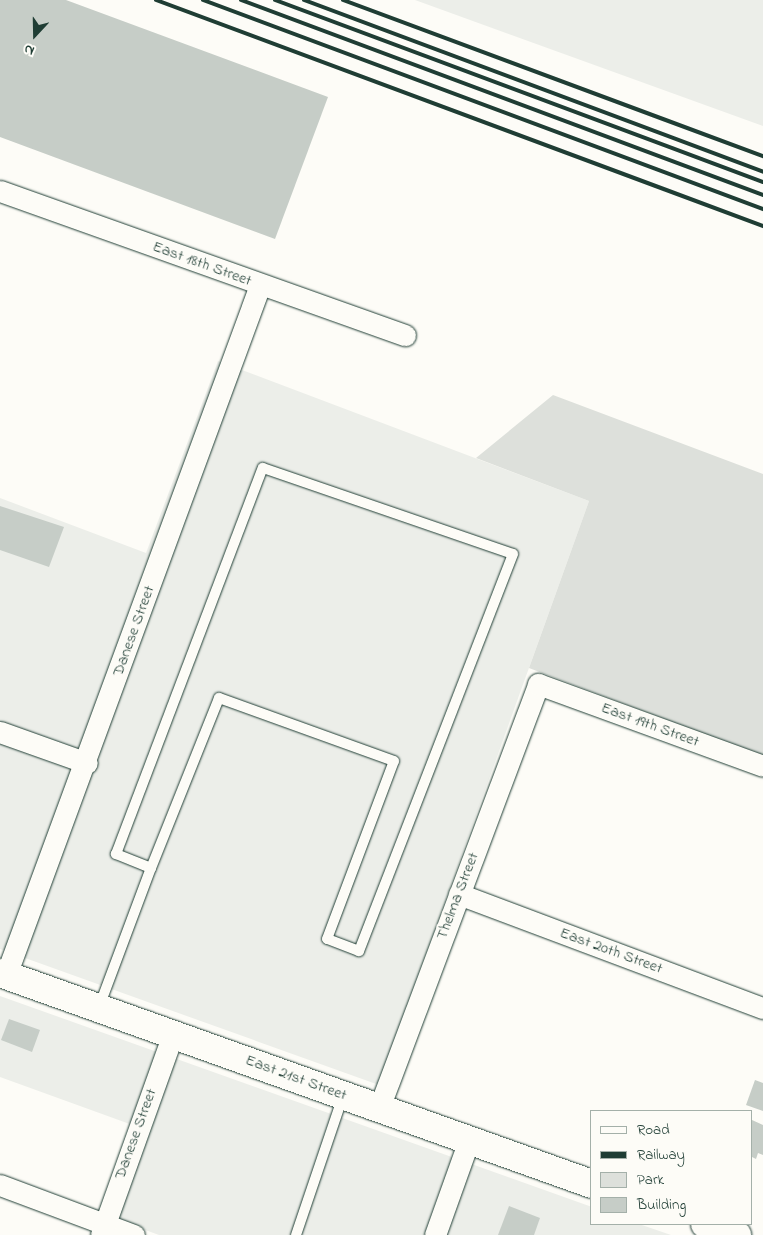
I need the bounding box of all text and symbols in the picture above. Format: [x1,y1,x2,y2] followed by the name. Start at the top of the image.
[10,10,60,60] north arrow
[21,38,38,61] text: N
[150,237,254,291] street label: East 18th Street
[109,583,159,679] street label: Danese Street
[598,698,702,752] street label: East 19th Street
[433,850,483,942] street label: Thelma Street
[557,924,665,978] street label: East 20th Street
[243,1051,349,1105] street label: East 21st Street
[111,1086,161,1182] street label: Danese Street
[590,1110,753,1225] legend
[637,1119,670,1141] text: Road
[637,1144,685,1166] text: Railway
[637,1169,664,1191] text: Park
[637,1194,686,1216] text: Building

